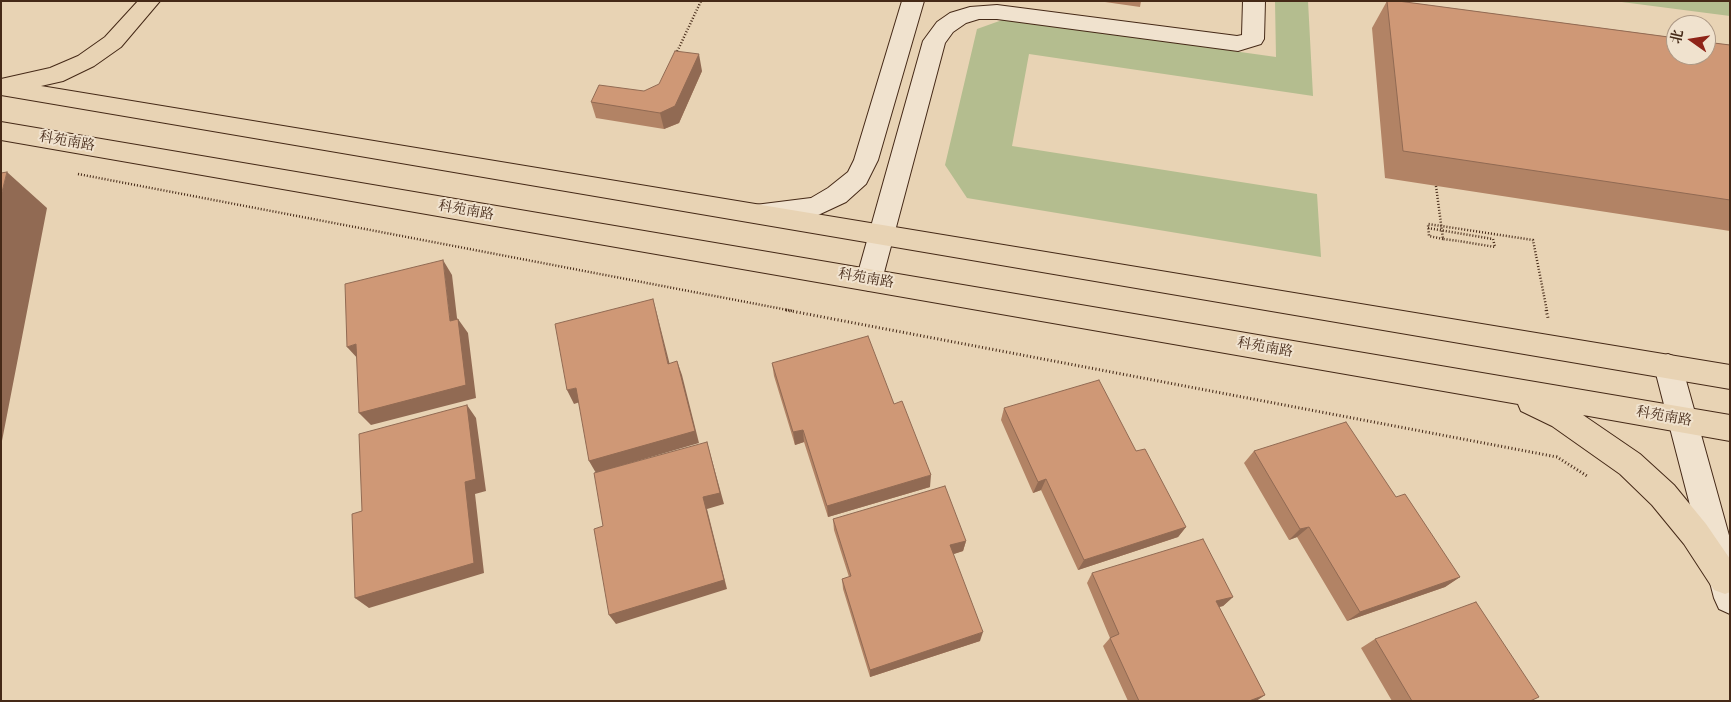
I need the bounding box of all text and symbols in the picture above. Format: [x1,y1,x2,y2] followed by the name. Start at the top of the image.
[1666,15,1716,65] north arrow
[1667,28,1687,45] text: 北
[38,129,96,155] street label: 科苑南路
[437,198,495,224] street label: 科苑南路
[837,266,895,292] street label: 科苑南路
[1236,335,1294,361] street label: 科苑南路
[1635,404,1693,430] street label: 科苑南路

